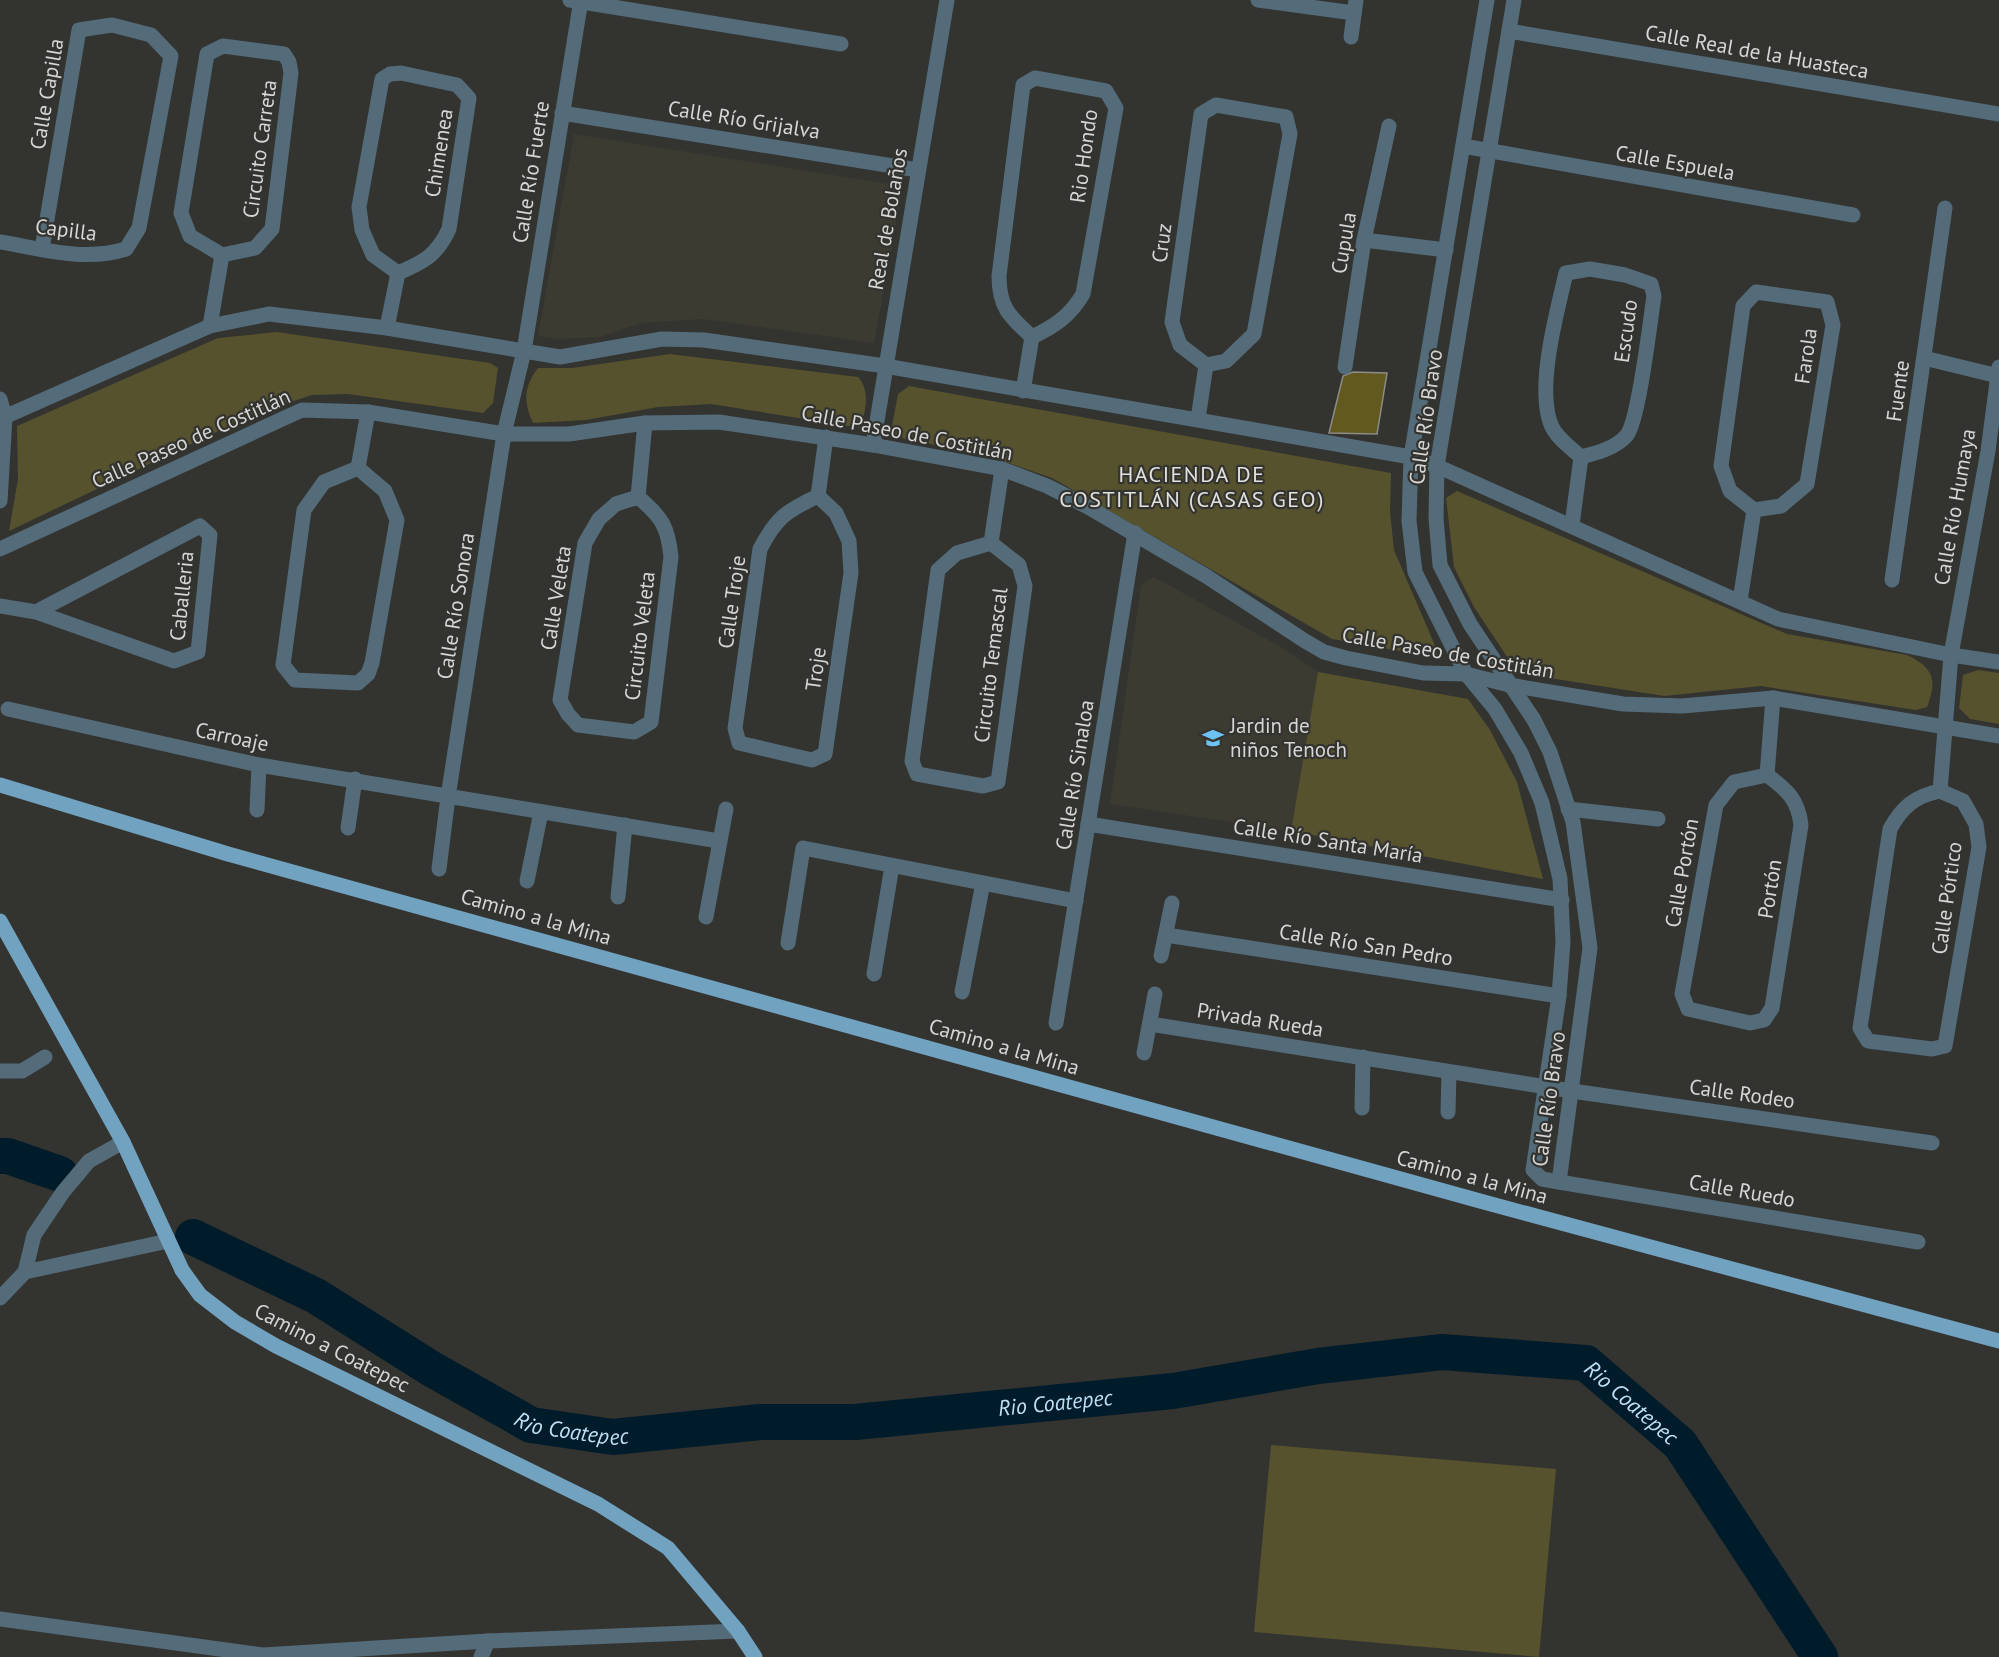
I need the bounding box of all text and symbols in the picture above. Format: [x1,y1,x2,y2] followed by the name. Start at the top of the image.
[1643,19,1871,84] street label: Calle Real de la Huasteca
[23,36,70,152] street label: Calle Capilla
[236,78,283,220] street label: Circuito Carreta
[666,94,822,145] street label: Calle Río Grijalva
[506,99,555,245] street label: Calle Río Fuerte
[418,107,459,199] street label: Chimenea
[1064,107,1103,205] street label: Rio Hondo
[1613,139,1737,186] street label: Calle Espuela
[862,146,913,292] street label: Real de Bolaños
[1325,210,1362,276] street label: Cupula
[34,212,98,247] street label: Capilla
[1145,222,1178,264] street label: Cruz
[1608,298,1643,364] street label: Escudo
[1788,326,1823,386] street label: Farola
[1403,348,1448,486] street label: Calle Río Bravo
[1880,358,1915,423] street label: Fuente
[87,382,294,495] street label: Calle Paseo de Costitlán
[799,399,1015,466] street label: Calle Paseo de Costitlán
[1927,427,1982,587] street label: Calle Río Humaya
[1059,460,1325,513] district label: HACIENDA DE COSTITLÁN (CASAS GEO)
[431,531,480,681] street label: Calle Río Sonora
[534,544,577,652] street label: Calle Veleta
[163,550,200,642] street label: Caballeria
[712,553,751,650] street label: Calle Troje
[618,570,661,702] street label: Circuito Veleta
[968,586,1013,744] street label: Circuito Temascal
[1340,621,1556,684] street label: Calle Paseo de Costitlán
[799,645,832,693] street label: Troje
[1049,698,1100,852] street label: Calle Río Sinaloa
[1229,712,1347,763] place label: Jardin de niños Tenoch
[193,716,271,757] street label: Carroaje
[1201,726,1225,750] school or university icon: Jardin de niños Tenoch
[1231,812,1425,869] street label: Calle Río Santa María
[1659,816,1704,930] street label: Calle Portón
[1925,840,1968,956] street label: Calle Pórtico
[1752,857,1788,920] street label: Portón
[458,882,615,951] street label: Camino a la Mina
[1277,917,1455,972] street label: Calle Río San Pedro
[1195,996,1325,1043] street label: Privada Rueda
[926,1012,1083,1081] street label: Camino a la Mina
[1526,1030,1571,1168] street label: Calle Río Bravo
[1688,1073,1797,1114] street label: Calle Rodeo
[1394,1143,1551,1210] street label: Camino a la Mina
[1687,1168,1797,1213] street label: Calle Ruedo
[250,1297,414,1398] street label: Camino a Coatepec
[1579,1354,1685,1451] water label: Rio Coatepec
[997,1383,1115,1422] water label: Rio Coatepec
[509,1405,631,1451] water label: Rio Coatepec

